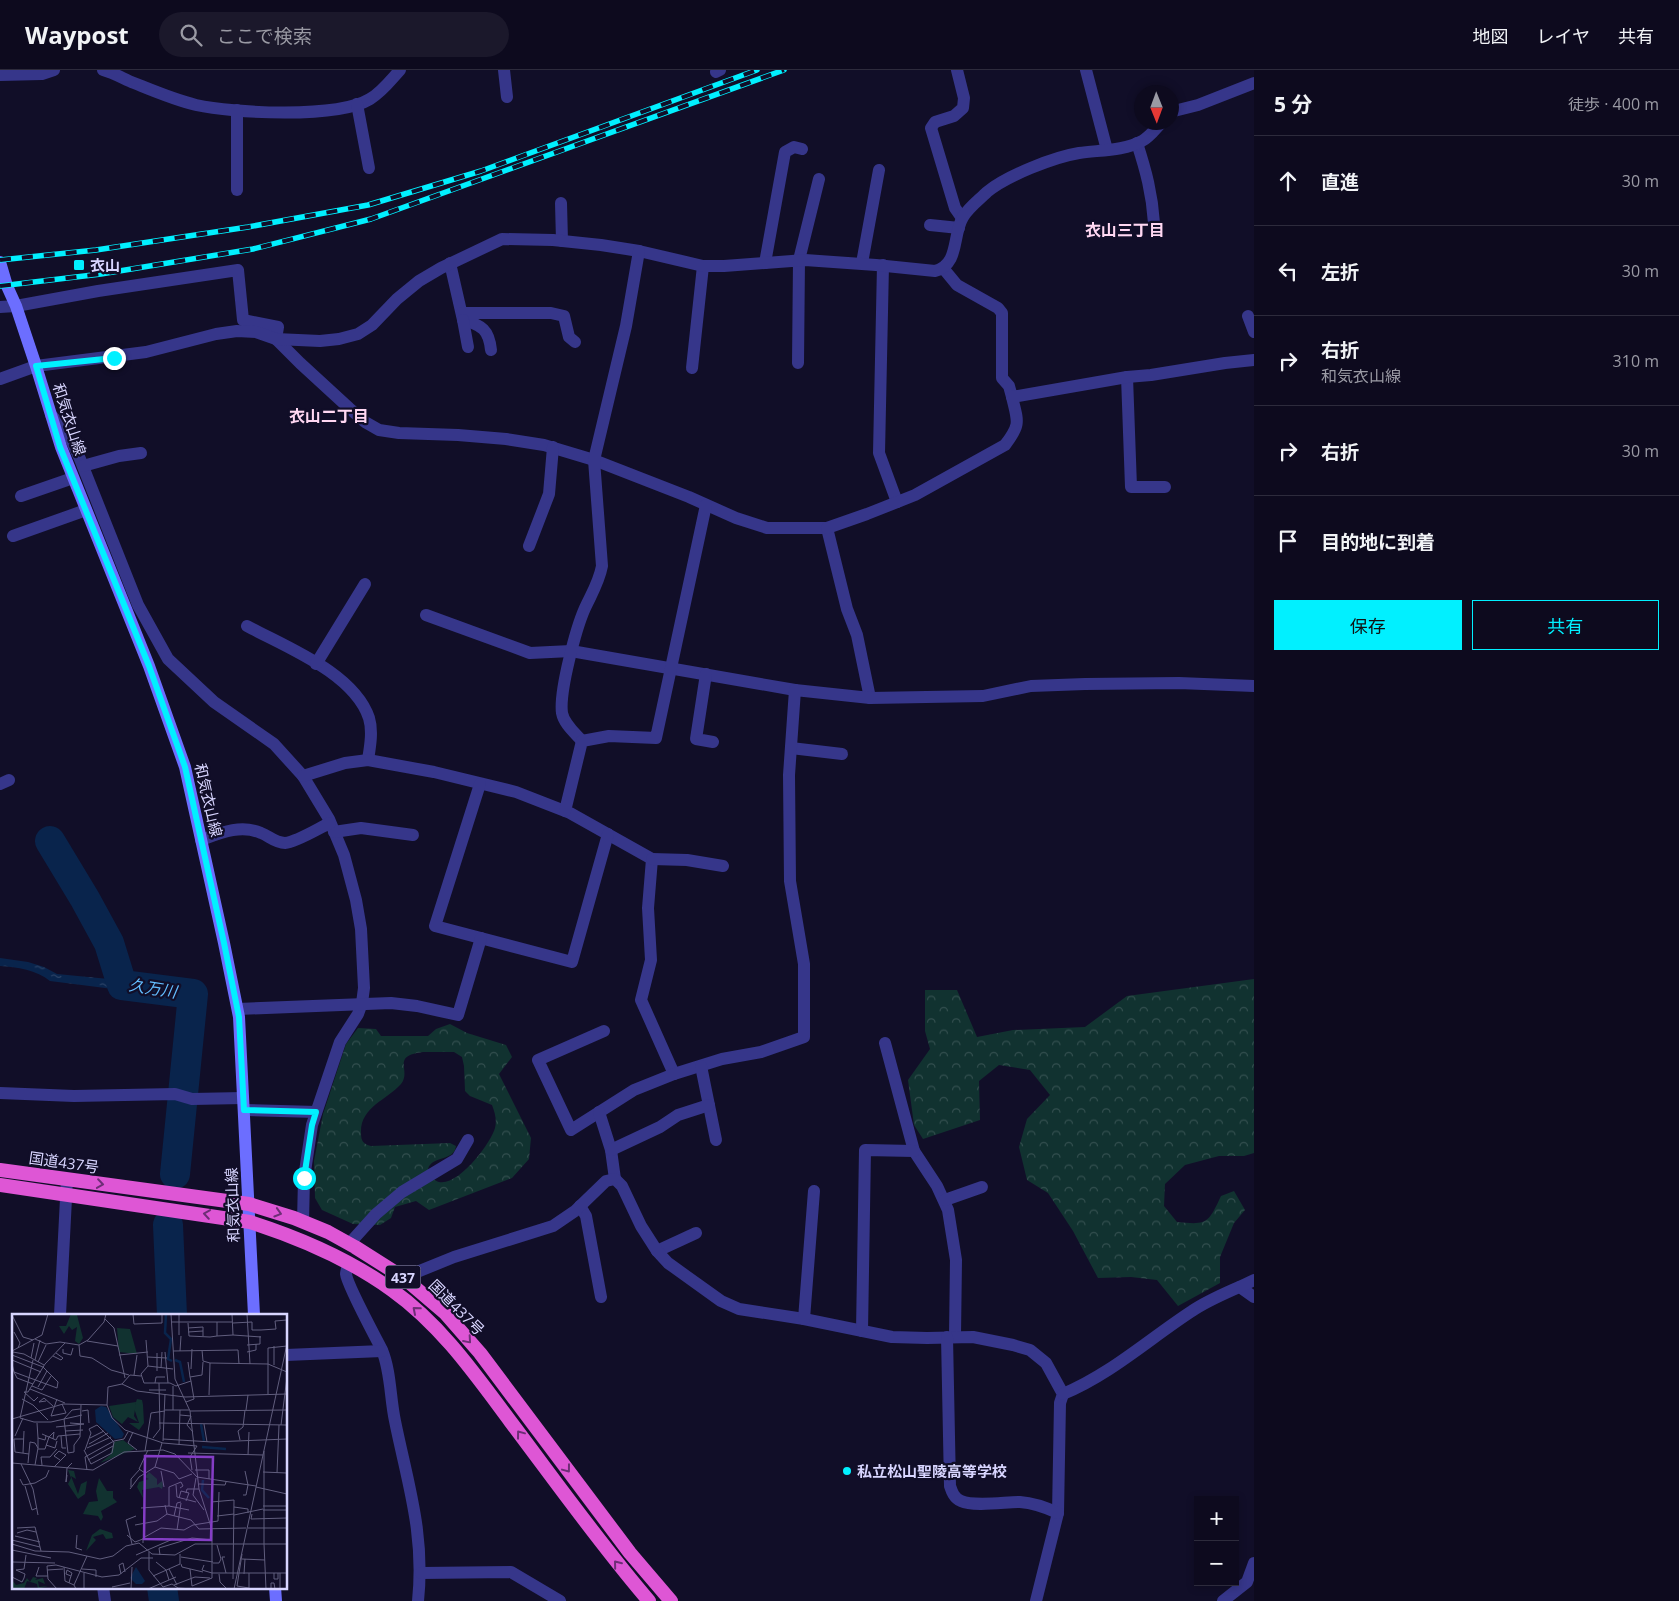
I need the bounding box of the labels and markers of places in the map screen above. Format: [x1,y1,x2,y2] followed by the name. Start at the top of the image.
[90,255,120,275] place label: 衣山
[72,258,86,272] marker: 衣山
[857,1461,1007,1481] place label: 私立松山聖陵高等学校
[841,1465,853,1477] marker: 私立松山聖陵高等学校

